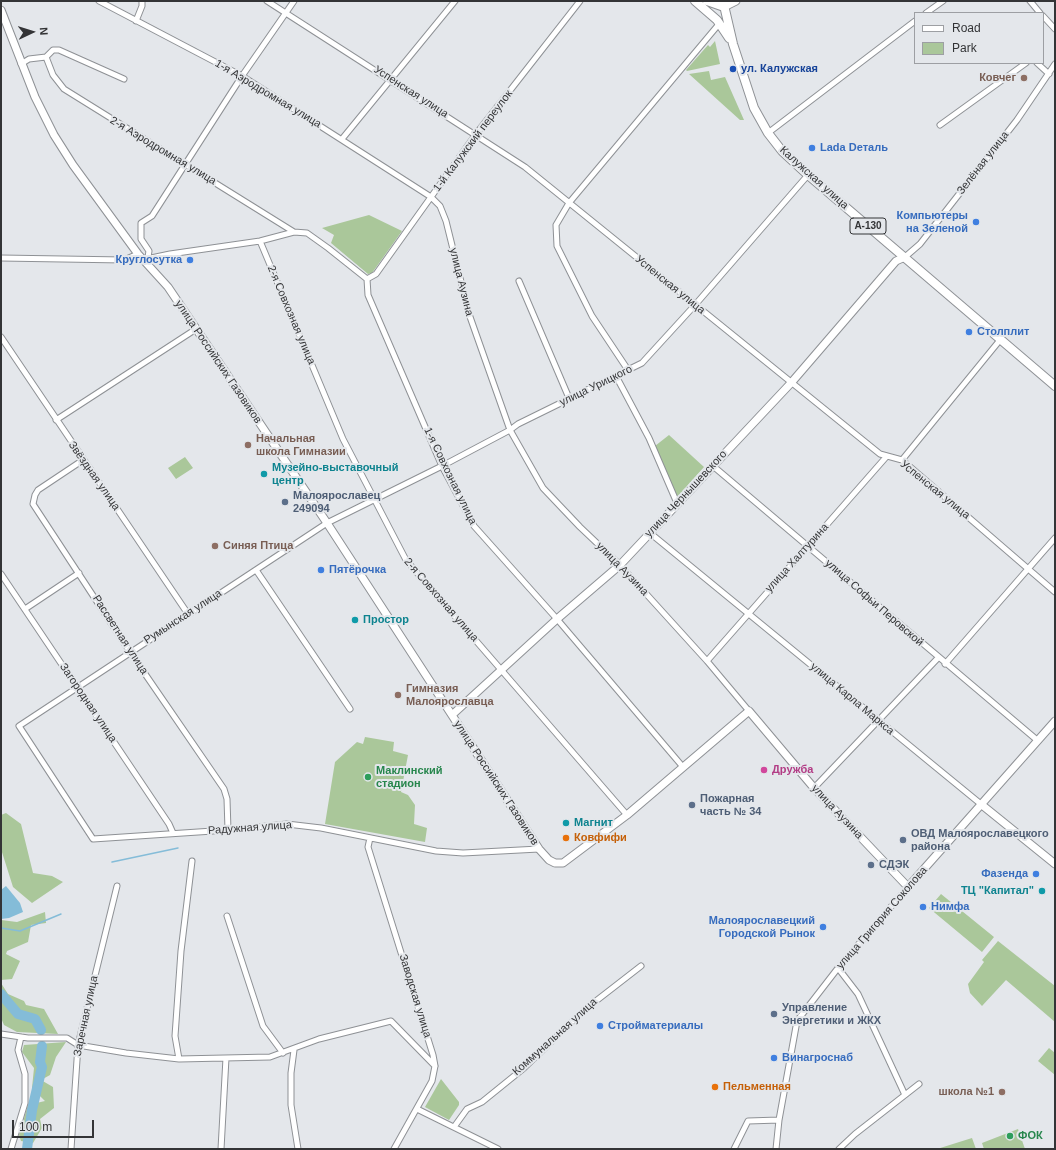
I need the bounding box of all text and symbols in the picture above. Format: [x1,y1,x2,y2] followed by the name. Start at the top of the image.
[12,12,52,52] north arrow
[914,12,1044,64] legend
[952,21,981,35] text: Road
[38,27,50,36] text: N
[952,41,977,55] text: Park
[212,57,324,131] street label: 1-я Аэродромная улица
[741,62,818,76] place label: ул. Калужская
[371,63,451,121] street label: Успенская улица
[728,64,738,74] marker: ул. Калужская
[979,71,1016,85] place label: Ковчег
[1019,73,1029,83] marker: Ковчег
[431,88,515,194] street label: 1-й Калужский переулок
[107,114,219,188] street label: 2-я Аэродромная улица
[954,129,1012,197] street label: Зелёная улица
[820,141,888,155] place label: Lada Dеталь
[807,143,817,153] marker: Lada Dеталь
[777,144,851,212] street label: Калужская улица
[896,209,968,235] place label: Компьютеры на Зеленой
[971,217,981,227] marker: Компьютеры на Зеленой
[850,218,886,234] road number: А-130
[446,247,476,317] street label: улица Аузина
[115,253,182,267] place label: Круглосутка
[632,253,708,317] street label: Успенская улица
[185,255,195,265] marker: Круглосутка
[264,263,318,367] street label: 2-я Совхозная улица
[172,298,264,426] street label: улица Российских Газовиков
[977,325,1029,339] place label: Столплит
[964,327,974,337] marker: Столплит
[557,363,635,409] street label: улица Урицкого
[421,425,479,527] street label: 1-я Совхозная улица
[256,432,346,458] place label: Начальная школа Гимназии
[65,439,123,513] street label: Звёздная улица
[243,440,253,450] marker: Начальная школа Гимназии
[642,448,730,540] street label: улица Чернышевского
[897,458,973,522] street label: Успенская улица
[272,461,398,487] place label: Музейно-выставочный центр
[259,469,269,479] marker: Музейно-выставочный центр
[293,489,380,515] place label: Малоярославец 249094
[280,497,290,507] marker: Малоярославец 249094
[763,521,831,595] street label: улица Халтурина
[223,539,293,553] place label: Синяя Птица
[593,539,651,599] street label: улица Аузина
[210,541,220,551] marker: Синяя Птица
[401,555,481,645] street label: 2-я Совхозная улица
[822,557,926,649] street label: улица Софьи Перовской
[329,563,386,577] place label: Пятёрочка
[316,565,326,575] marker: Пятёрочка
[142,587,224,647] street label: Румынская улица
[89,593,151,677] street label: Рассветная улица
[363,613,409,627] place label: Простор
[350,615,360,625] marker: Простор
[807,660,897,738] street label: улица Карла Маркса
[57,661,119,745] street label: Загородная улица
[406,682,494,708] place label: Гимназия Малоярославца
[393,690,403,700] marker: Гимназия Малоярославца
[451,718,541,848] street label: улица Российских Газовиков
[772,763,813,777] place label: Дружба
[376,764,443,790] place label: Маклинский стадион
[759,765,769,775] marker: Дружба
[363,772,373,782] marker: Маклинский стадион
[809,782,865,842] street label: улица Аузина
[700,792,761,818] place label: Пожарная часть № 34
[687,800,697,810] marker: Пожарная часть № 34
[574,816,613,830] place label: Магнит
[208,818,292,838] street label: Радужная улица
[561,818,571,828] marker: Магнит
[911,827,1049,853] place label: ОВД Малоярославецкого района
[574,831,627,845] place label: Ковфифи
[561,833,571,843] marker: Ковфифи
[898,835,908,845] marker: ОВД Малоярославецкого района
[879,858,909,872] place label: СДЭК
[866,860,876,870] marker: СДЭК
[834,864,930,972] street label: улица Григория Соколова
[981,867,1028,881] place label: Фазенда
[1031,869,1041,879] marker: Фазенда
[961,884,1034,898] place label: ТЦ "Капитал"
[1037,886,1047,896] marker: ТЦ "Капитал"
[931,900,969,914] place label: Нимфа
[918,902,928,912] marker: Нимфа
[709,914,815,940] place label: Малоярославецкий Городской Рынок
[818,922,828,932] marker: Малоярославецкий Городской Рынок
[396,953,434,1039] street label: Заводская улица
[71,975,101,1057] street label: Заречная улица
[510,996,600,1078] street label: Коммунальная улица
[782,1001,881,1027] place label: Управление Энергетики и ЖКХ
[769,1009,779,1019] marker: Управление Энергетики и ЖКХ
[608,1019,703,1033] place label: Стройматериалы
[595,1021,605,1031] marker: Стройматериалы
[782,1051,853,1065] place label: Винагроснаб
[769,1053,779,1063] marker: Винагроснаб
[723,1080,791,1094] place label: Пельменная
[710,1082,720,1092] marker: Пельменная
[938,1085,994,1099] place label: школа №1
[997,1087,1007,1097] marker: школа №1
[14,1112,96,1138] scale bar
[19,1120,52,1134] text: 100 m
[1018,1129,1043,1143] place label: ФОК
[1005,1131,1015,1141] marker: ФОК

